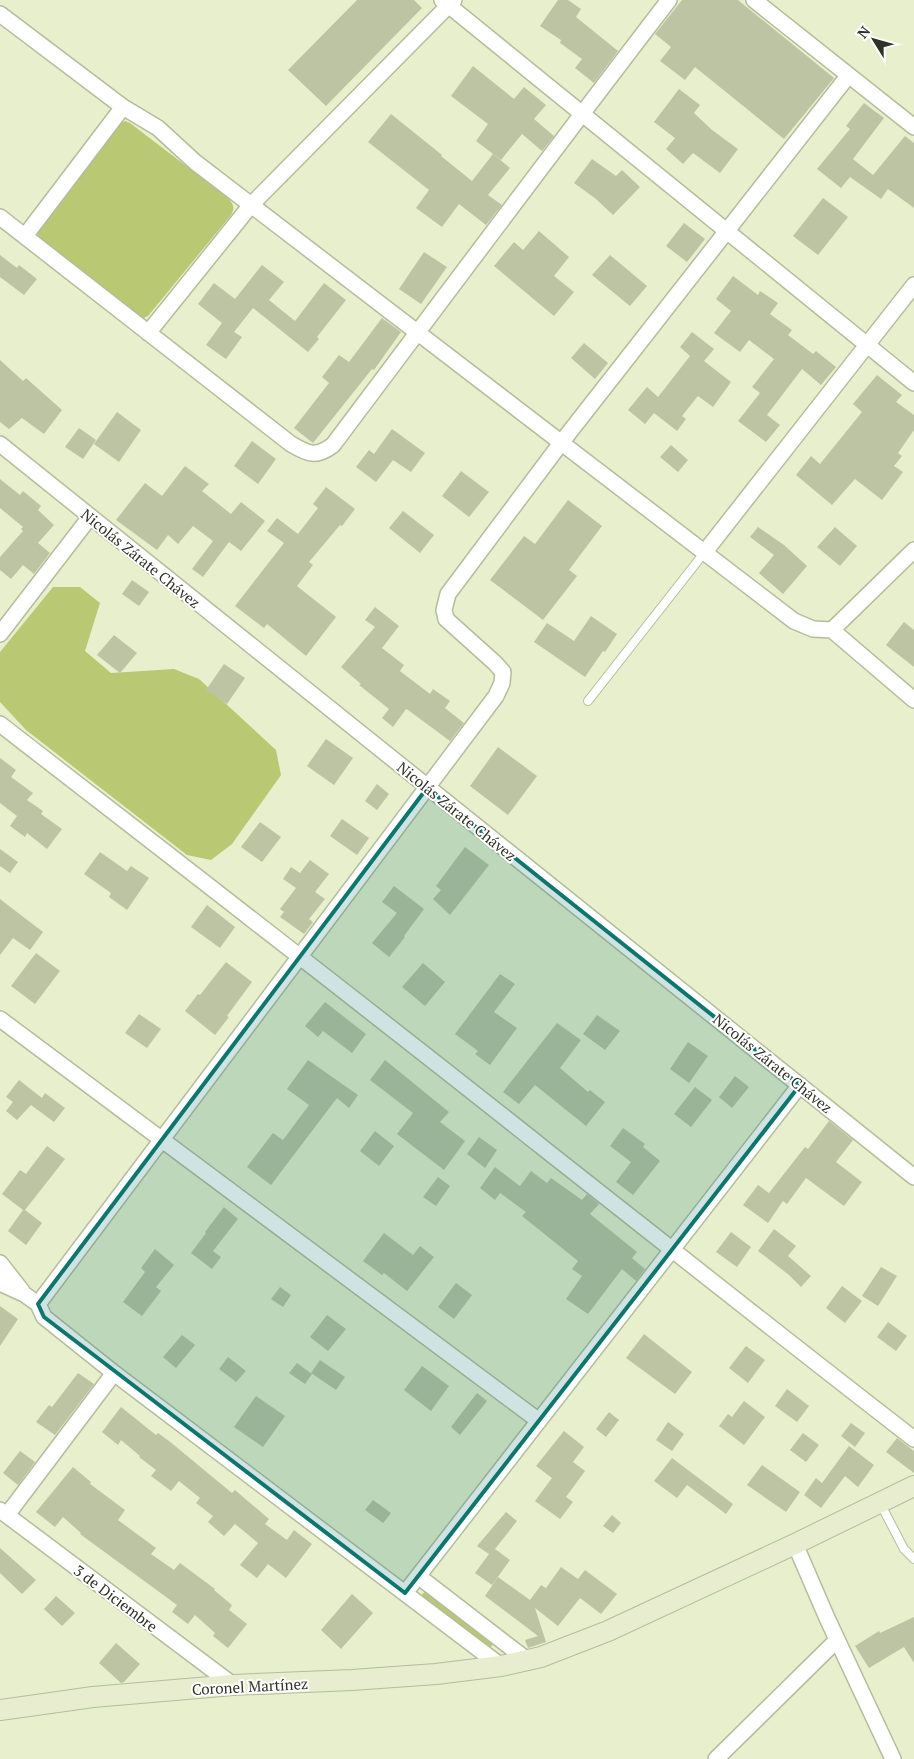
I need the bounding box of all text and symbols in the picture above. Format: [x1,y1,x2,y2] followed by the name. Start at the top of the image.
[849,15,899,65] north arrow
[852,22,874,42] text: N
[77,504,205,612] street label: Nicolás Zárate Chávez
[393,757,521,865] street label: Nicolás Zárate Chávez
[709,1009,837,1117] street label: Nicolás Zárate Chávez
[70,1560,162,1636] street label: 3 de Diciembre
[191,1673,309,1699] street label: Coronel Martínez

